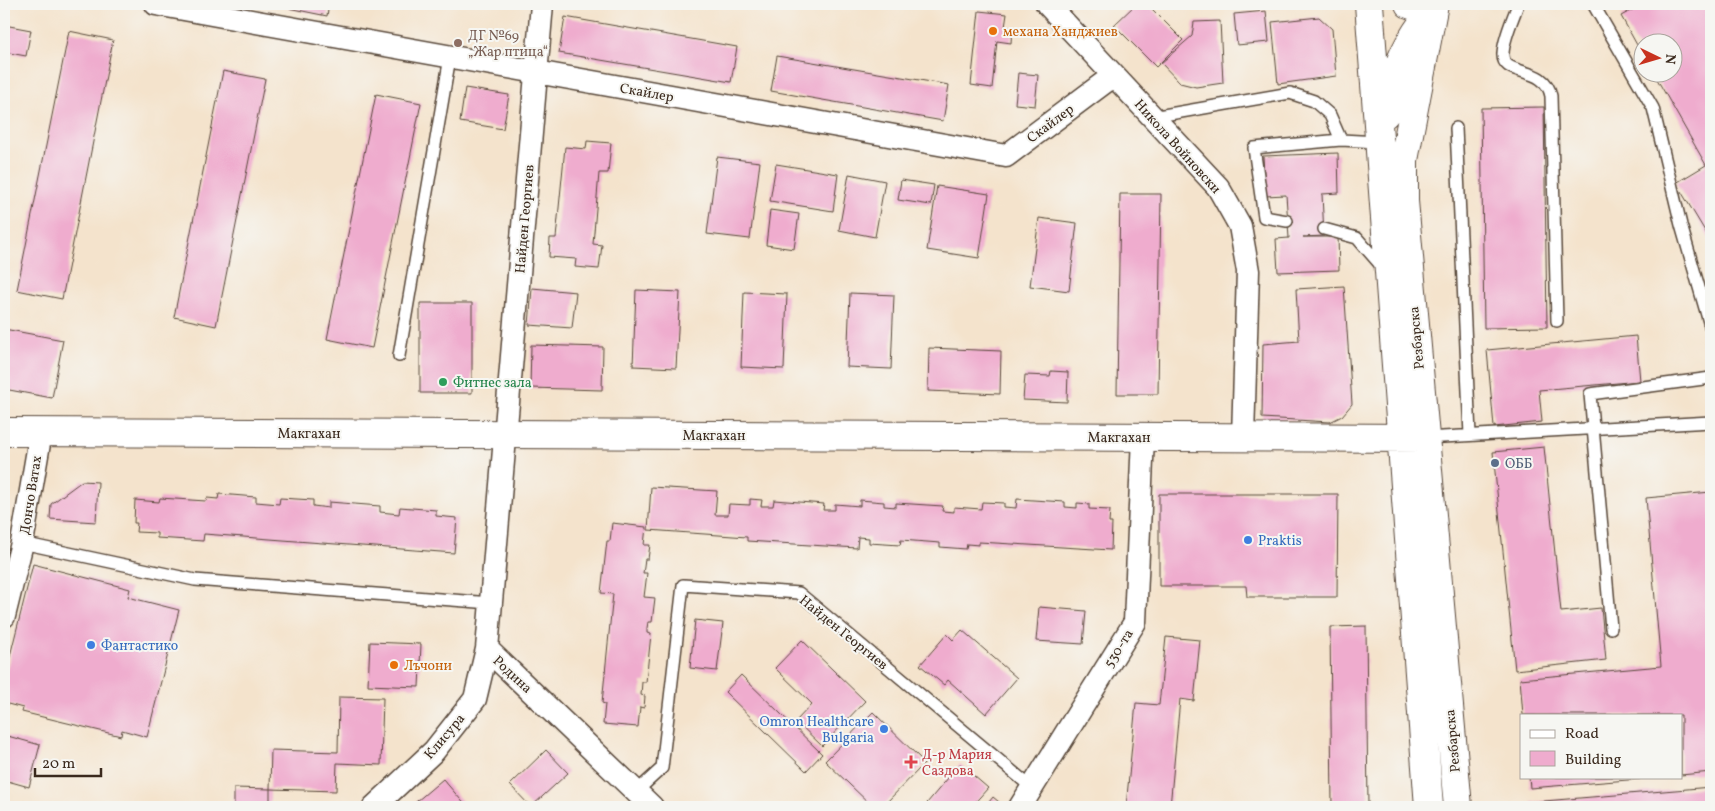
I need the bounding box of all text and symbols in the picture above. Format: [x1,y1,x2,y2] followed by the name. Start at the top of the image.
[1003,23,1118,42] place label: механа Ханджиев
[987,25,999,37] marker: механа Ханджиев
[468,27,548,62] place label: ДГ №69 „Жар птица“
[1632,32,1682,82] north arrow
[452,37,464,49] marker: ДГ №69 „Жар птица“
[1660,53,1679,65] text: N
[618,79,675,108] street label: Скайлер
[1129,96,1225,199] street label: Никола Войновски
[1023,100,1078,148] street label: Скайлер
[511,164,540,274] street label: Найден Георгиев
[1405,306,1430,370] street label: Резбарска
[453,374,532,393] place label: Фитнес зала
[437,376,449,388] marker: Фитнес зала
[277,425,341,444] street label: Макгахан
[682,427,746,446] street label: Макгахан
[1087,429,1151,448] street label: Макгахан
[16,454,47,536] street label: Дончо Ватах
[1505,455,1532,474] place label: ОББ
[1489,457,1501,469] marker: ОББ
[1258,532,1302,551] place label: Praktis
[1242,534,1254,546] marker: Praktis
[795,591,892,675] street label: Найден Георгиев
[1100,626,1138,672] street label: 530-та
[101,637,178,656] place label: Фантастико
[85,639,97,651] marker: Фантастико
[488,652,536,698] street label: Родина
[404,657,453,676] place label: Лъчони
[388,659,400,671] marker: Лъчони
[1441,709,1466,773] street label: Резбарска
[420,710,470,764] street label: Клисура
[760,713,874,748] place label: Omron Healthcare Bulgaria
[1520,714,1682,778] legend
[878,723,890,735] marker: Omron Healthcare Bulgaria
[1565,724,1599,745] text: Road
[35,746,101,778] scale bar
[922,746,992,781] place label: Д-р Мария Саздова
[1565,750,1622,771] text: Building
[42,754,75,775] text: 20 m
[904,755,918,769] marker: Д-р Мария Саздова

